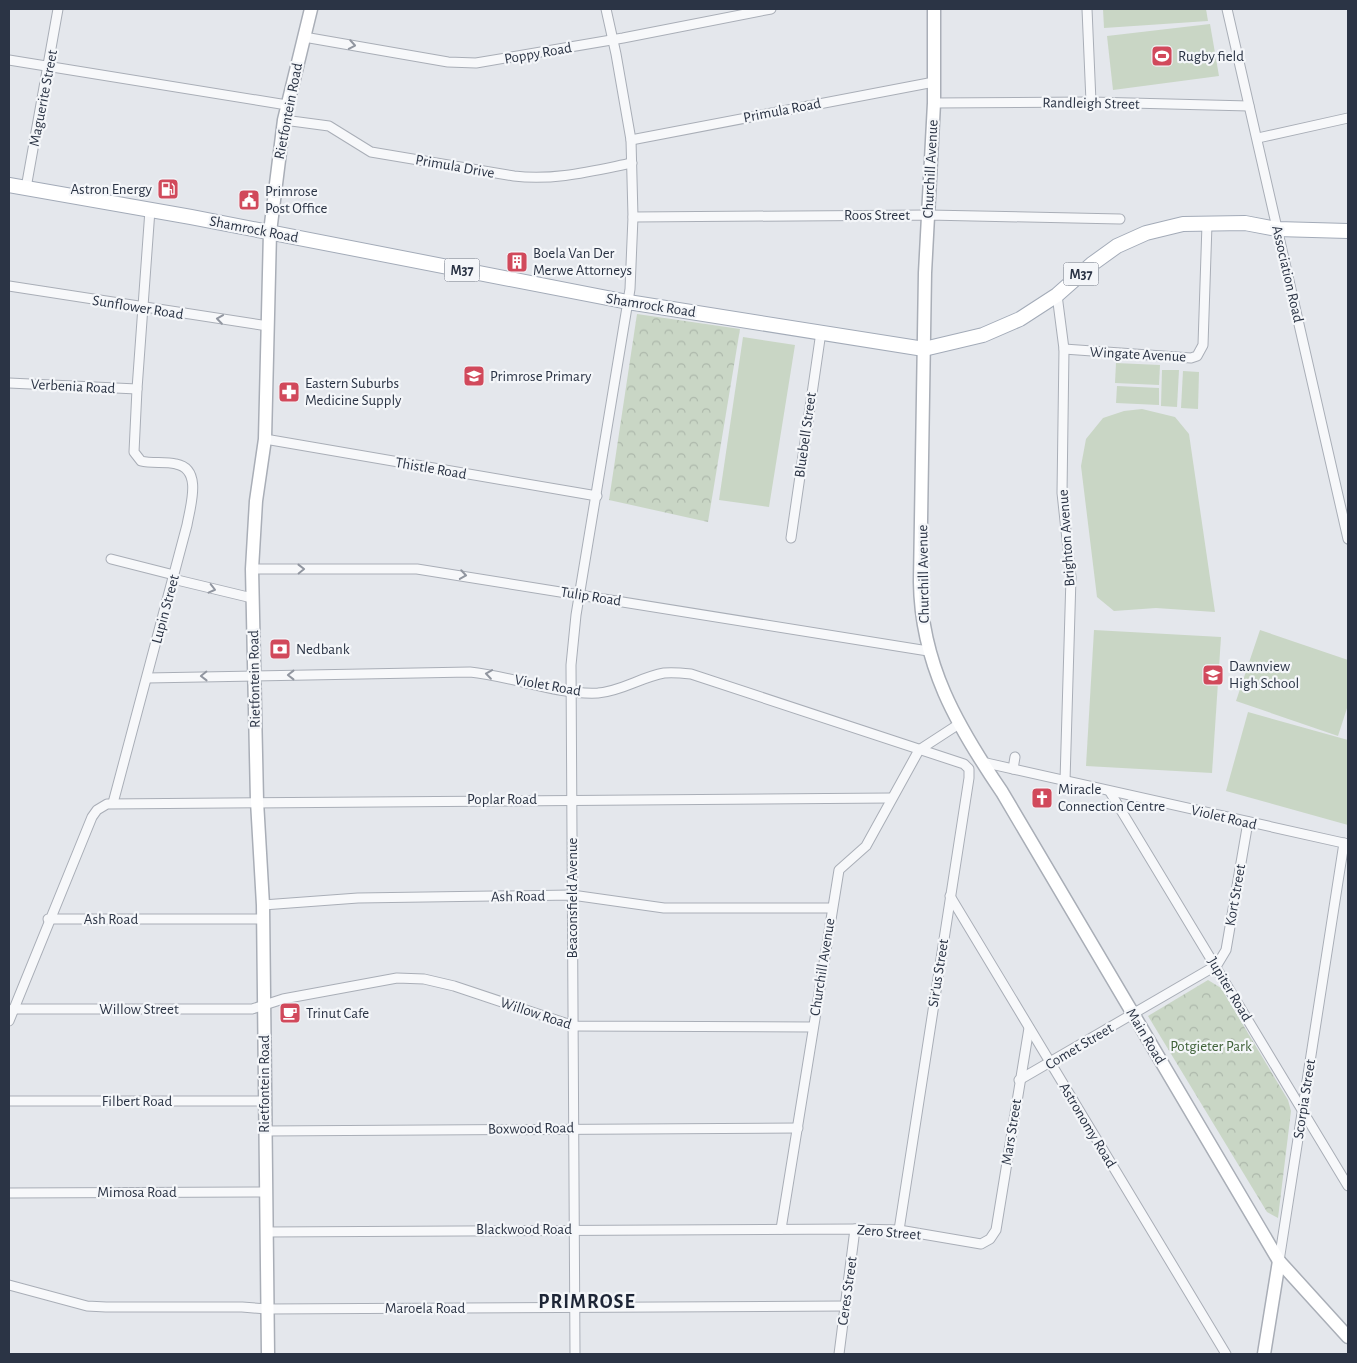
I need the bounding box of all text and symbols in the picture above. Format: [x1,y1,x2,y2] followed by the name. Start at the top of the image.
[348,40,357,50] one-way arrow
[503,40,573,67] street label: Poppy Road
[1150,44,1174,68] sports icon: Rugby field
[27,48,60,148] street label: Maguerite Street
[1178,49,1244,64] place label: Rugby field
[272,61,305,161] street label: Rietfontein Road
[1042,95,1140,112] street label: Randleigh Street
[742,96,822,125] street label: Primula Road
[920,119,941,219] street label: Churchill Avenue
[414,152,496,181] street label: Primula Drive
[156,177,180,201] fuel station icon: Astron Energy
[70,182,153,197] place label: Astron Energy
[265,184,328,216] place label: Primrose Post Office
[237,188,261,212] public building icon: Primrose Post Office
[844,208,910,223] street label: Roos Street
[208,213,300,246] street label: Shamrock Road
[1269,224,1306,324] street label: Association Road
[533,246,632,278] place label: Boela Van Der Merwe Attorneys
[505,250,529,274] building icon: Boela Van Der Merwe Attorneys
[444,258,480,282] road number: M37
[1064,262,1098,286] road number: M37
[605,291,697,320] street label: Shamrock Road
[91,293,185,322] street label: Sunflower Road
[215,315,224,325] one-way arrow
[1089,344,1187,365] street label: Wingate Avenue
[462,364,486,388] school or university icon: Primrose Primary
[490,369,592,384] place label: Primrose Primary
[305,376,402,408] place label: Eastern Suburbs Medicine Supply
[30,377,116,396] street label: Verbenia Road
[277,380,301,404] pharmacy icon: Eastern Suburbs Medicine Supply
[792,391,819,479] street label: Bluebell Street
[394,455,468,482] street label: Thistle Road
[1056,489,1077,587] street label: Brighton Avenue
[915,524,932,623] street label: Churchill Avenue
[297,563,305,574] one-way arrow
[458,570,467,580] one-way arrow
[149,573,182,645] street label: Lupin Street
[208,583,217,594] one-way arrow
[560,584,623,609] street label: Tulip Road
[246,630,263,728] street label: Rietfontein Road
[268,637,292,661] bank icon: Nedbank
[296,642,350,657] place label: Nedbank
[1229,659,1299,691] place label: Dawnview High School
[1201,663,1225,687] school or university icon: Dawnview High School
[485,669,493,680] one-way arrow
[286,670,294,680] one-way arrow
[200,671,208,682] one-way arrow
[514,672,583,699] street label: Violet Road
[1058,782,1165,814] place label: Miracle Connection Centre
[1030,786,1054,810] church icon: Miracle Connection Centre
[467,792,537,807] street label: Poplar Road
[1189,803,1259,832] street label: Violet Road
[565,837,580,958] street label: Beaconsfield Avenue
[1223,863,1248,927] street label: Kort Street
[491,889,546,904] street label: Ash Road
[84,912,138,927] street label: Ash Road
[807,917,838,1017] street label: Churchill Avenue
[926,938,951,1008] street label: Sir'us Street
[1205,955,1255,1024] street label: Jupiter Road
[498,995,574,1032] street label: Willow Road
[278,1001,302,1025] cafe icon: Trinut Cafe
[99,1002,179,1017] street label: Willow Street
[306,1006,369,1021] place label: Trinut Cafe
[1123,1006,1168,1067] street label: Main Road
[1043,1020,1116,1072] street label: Comet Street
[257,1035,272,1133] street label: Rietfontein Road
[1170,1039,1252,1054] park label: Potgieter Park
[1291,1058,1318,1140] street label: Scorpia Street
[1056,1080,1119,1171] street label: Astronomy Road
[102,1094,172,1109] street label: Filbert Road
[999,1098,1024,1166] street label: Mars Street
[488,1120,574,1137] street label: Boxwood Road
[97,1185,177,1200] street label: Mimosa Road
[476,1222,572,1237] street label: Blackwood Road
[856,1222,922,1243] street label: Zero Street
[835,1255,860,1327] street label: Ceres Street
[538,1292,636,1312] district label: PRIMROSE
[385,1301,465,1316] street label: Maroela Road

